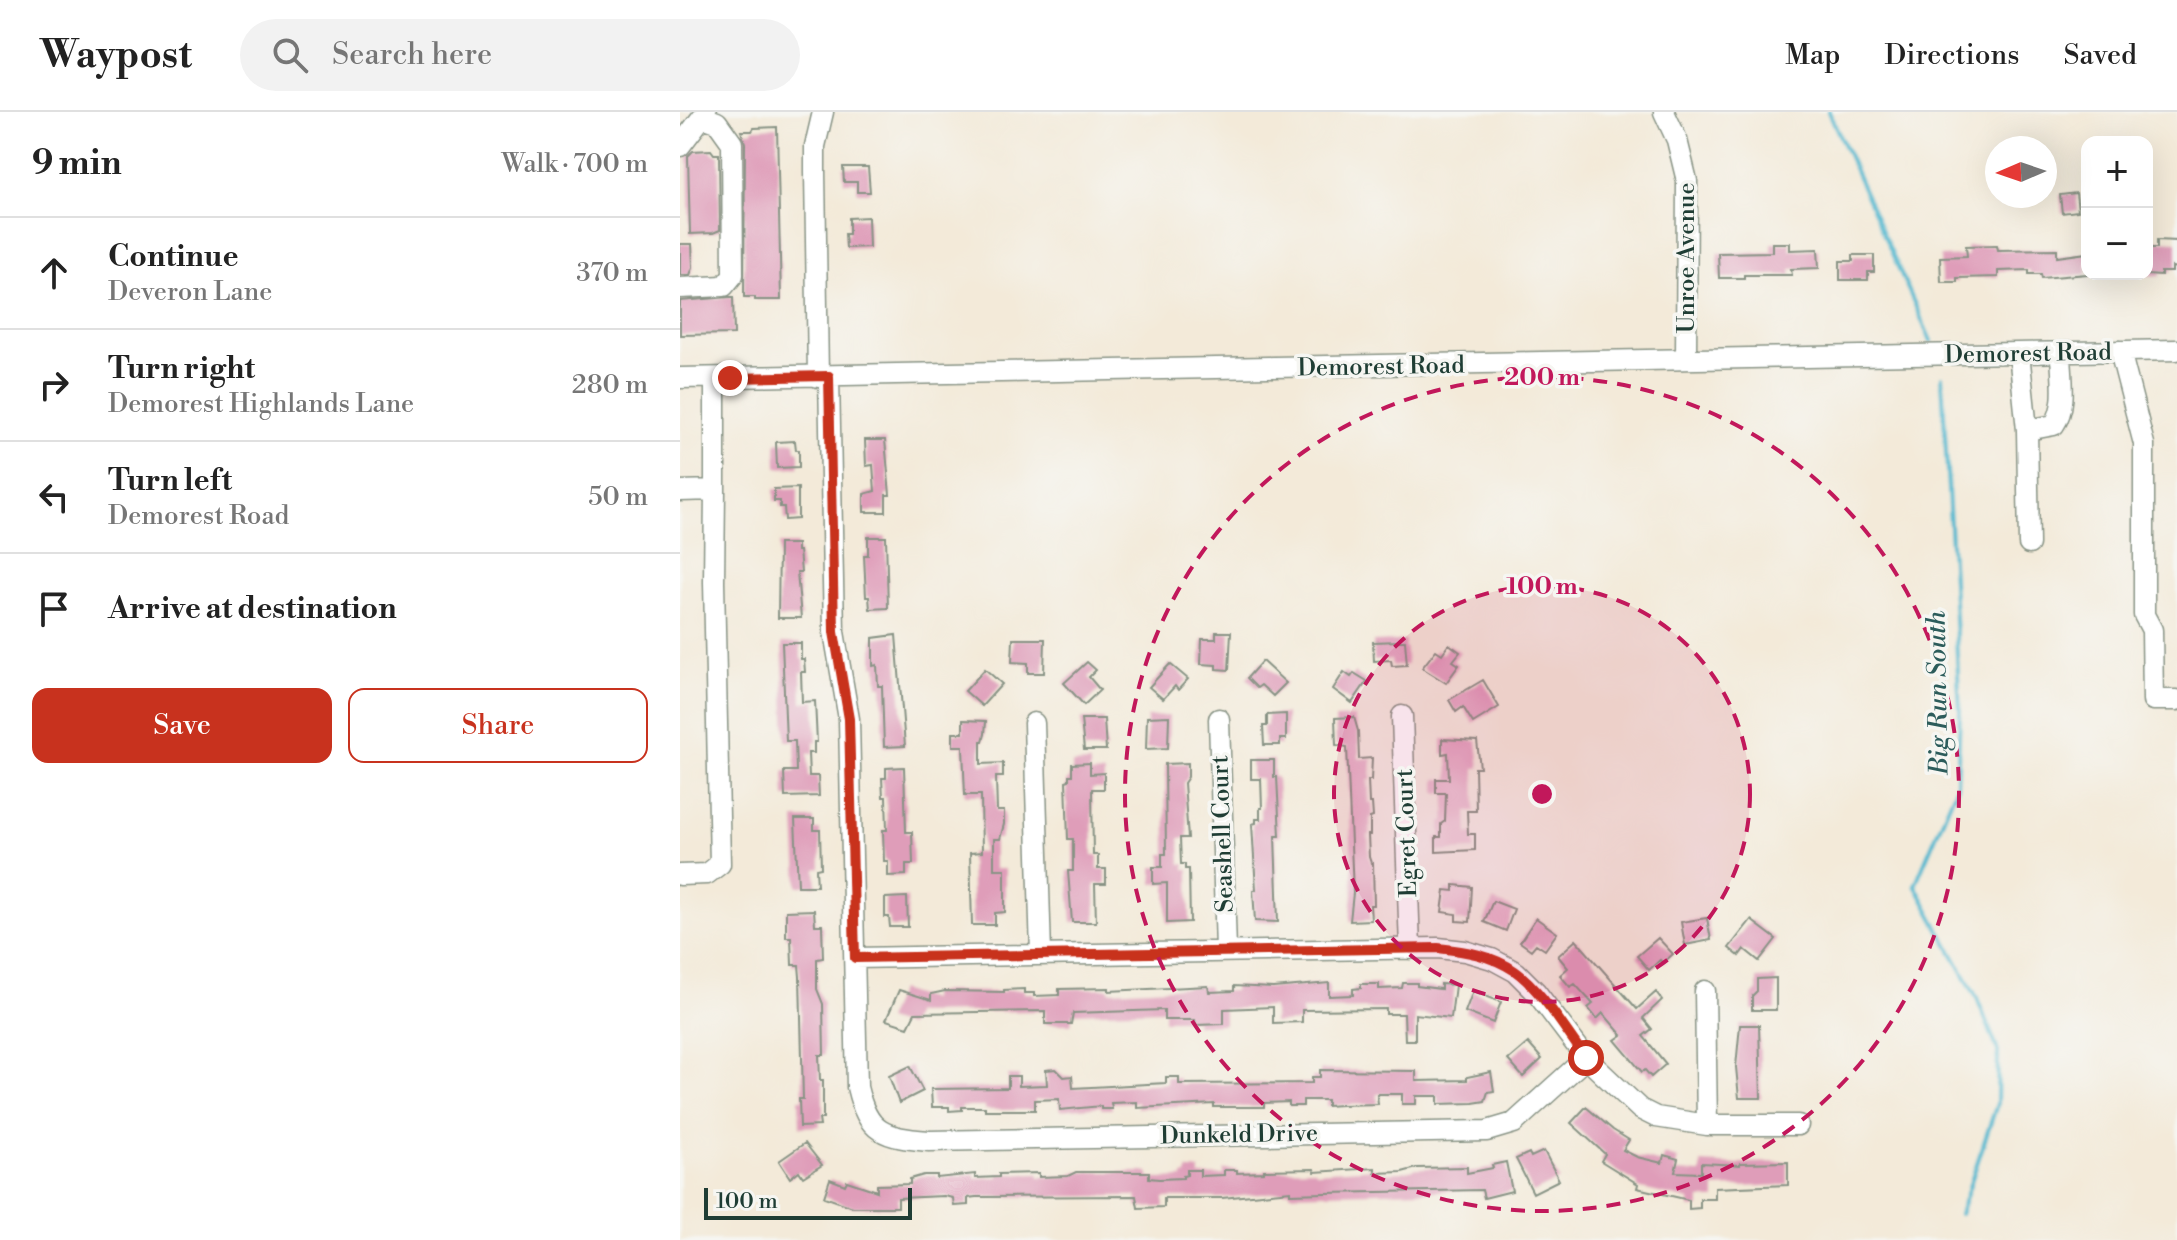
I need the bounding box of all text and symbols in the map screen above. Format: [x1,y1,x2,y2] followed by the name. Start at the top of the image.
[240,19,800,91] search box
[40,32,192,79] text: Waypost
[268,33,312,77] icon: search
[332,36,492,74] text: Search here
[1785,38,1840,73] text: Map
[1884,38,2019,73] text: Directions
[2063,38,2137,73] text: Saved
[1985,136,2057,208] north arrow
[2081,136,2153,280] map controls
[2081,136,2153,208] button: +
[32,143,122,185] text: 9 min
[502,148,648,180] text: Walk · 700 m
[1672,182,1702,334] street label: Unroe Avenue
[2081,208,2153,280] button: −
[108,238,239,276] text: Continue
[32,251,76,295] icon: ahead
[576,257,648,289] text: 370 m
[108,276,272,308] text: Deveron Lane
[1944,338,2112,370] street label: Demorest Road
[108,350,255,388] text: Turn right
[1297,351,1465,383] street label: Demorest Road
[712,360,748,396] route end
[32,363,76,407] icon: right
[1504,363,1580,393] text: 200 m
[572,369,648,401] text: 280 m
[108,388,414,420] text: Demorest Highlands Lane
[108,462,232,500] text: Turn left
[32,475,76,519] icon: left
[588,481,648,513] text: 50 m
[108,500,289,532] text: Demorest Road
[1506,572,1578,602] text: 100 m
[32,587,76,631] icon: arrive
[108,590,397,628] text: Arrive at destination
[1921,610,1955,776] water label: Big Run South
[32,688,332,763] button: Save
[348,688,648,763] button: Share
[1205,754,1241,913] street label: Seashell Court
[1390,768,1424,898] street label: Egret Court
[1528,780,1556,808] centre of rings
[1568,1040,1604,1076] route start
[1160,1119,1318,1151] street label: Dunkeld Drive
[704,1184,912,1220] scale bar
[716,1188,778,1215] text: 100 m

